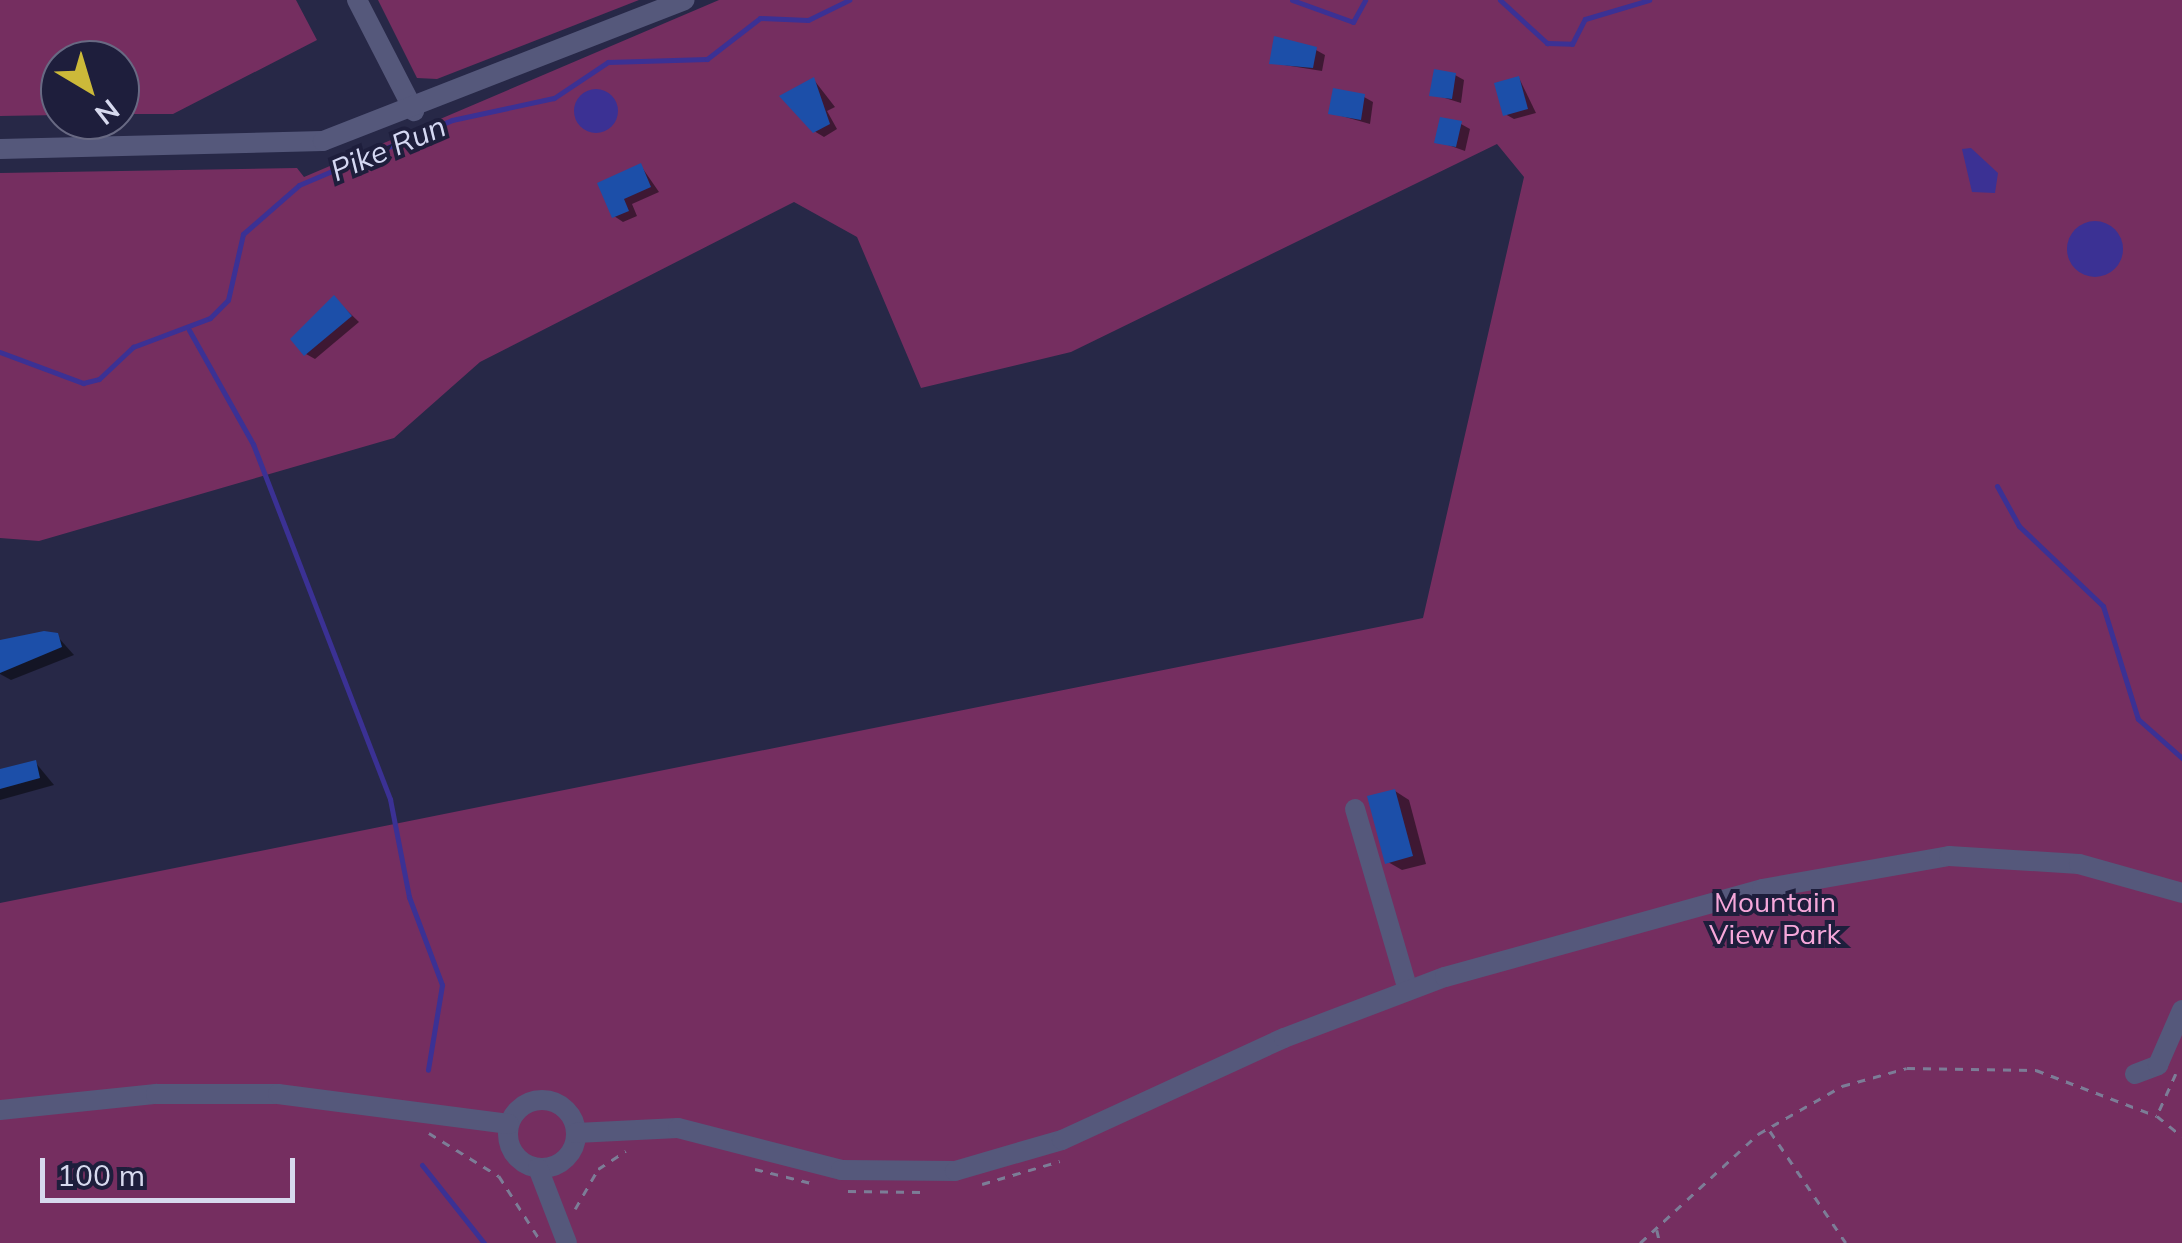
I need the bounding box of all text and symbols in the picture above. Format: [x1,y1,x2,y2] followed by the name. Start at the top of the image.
[40,40,140,140] north arrow
[88,92,127,133] text: N
[325,108,451,188] water label: Pike Run
[1709,885,1841,951] park label: Mountain View Park
[45,1138,300,1200] scale bar
[57,1156,145,1194] text: 100 m

